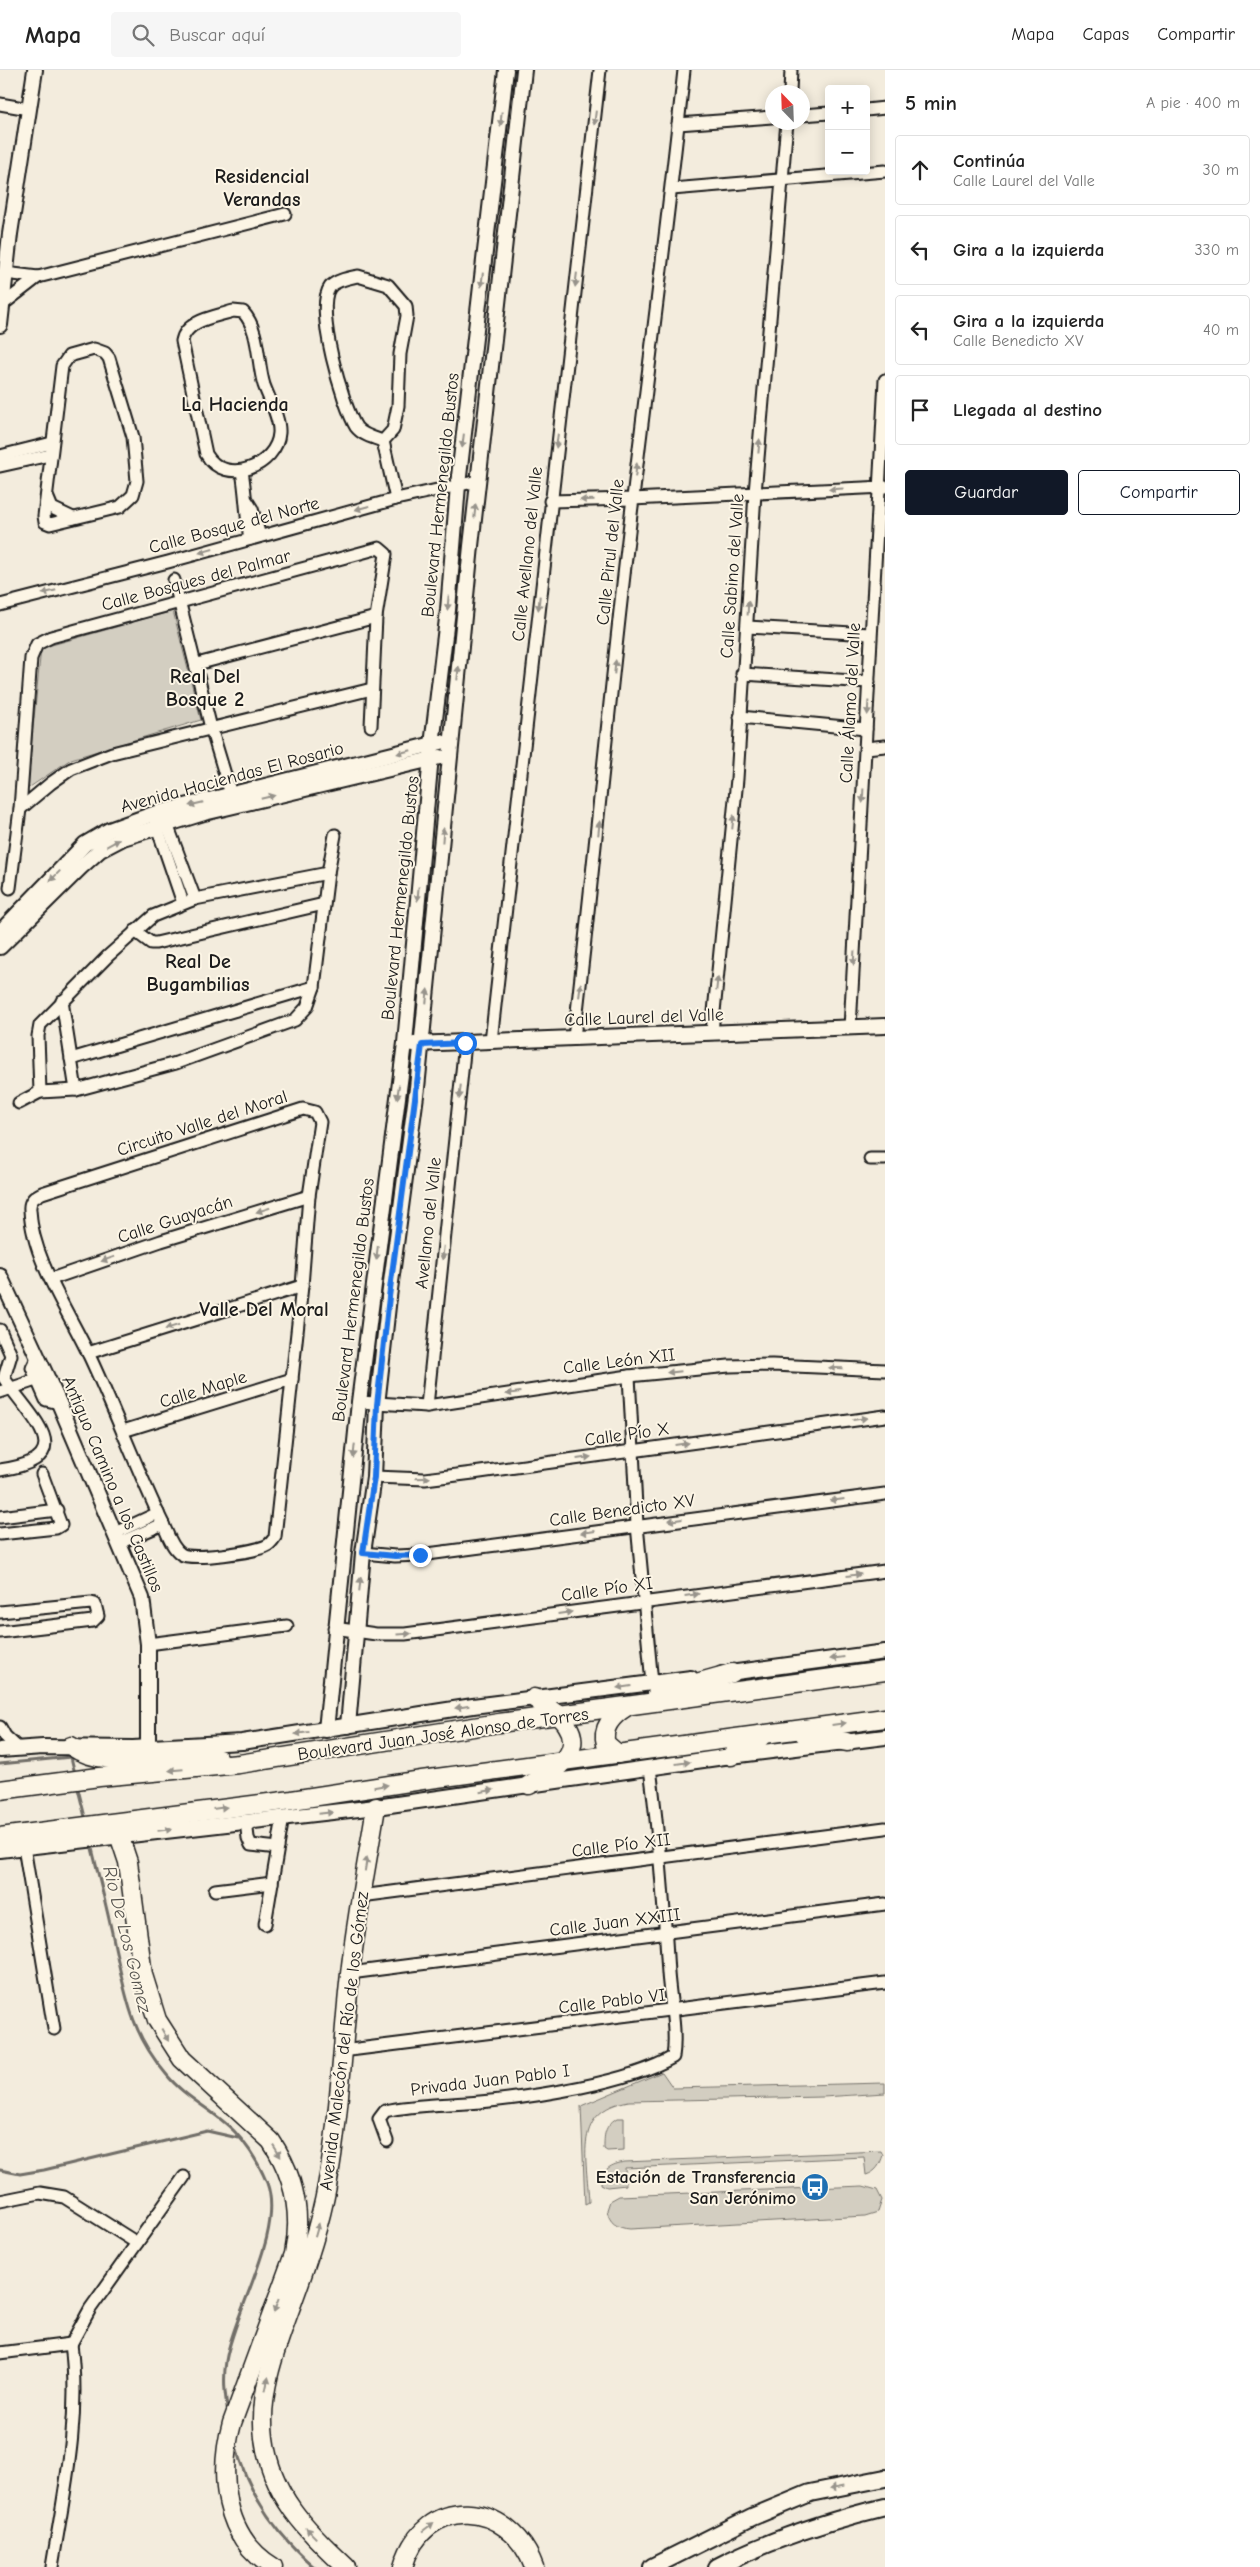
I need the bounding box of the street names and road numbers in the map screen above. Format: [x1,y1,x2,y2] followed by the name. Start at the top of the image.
[417,372,464,618] street label: Boulevard Hermenegildo Bustos
[508,465,547,643] street label: Calle Avellano del Valle
[592,478,629,626] street label: Calle Pirul del Valle
[147,493,322,558] street label: Calle Bosque del Norte
[716,493,749,659] street label: Calle Sabino del Valle
[99,545,294,616] street label: Calle Bosques del Palmar
[835,622,865,784] street label: Calle Álamo del Valle
[118,738,346,817] street label: Avenida Haciendas El Rosario
[377,775,424,1021] street label: Boulevard Hermenegildo Bustos
[564,1004,724,1031] street label: Calle Laurel del Valle
[114,1086,290,1161] street label: Circuito Valle del Moral
[411,1156,446,1290] street label: Avellano del Valle
[328,1177,379,1423] street label: Boulevard Hermenegildo Bustos
[115,1191,235,1248] street label: Calle Guayacán
[562,1344,676,1379] street label: Calle León XII
[157,1366,249,1413] street label: Calle Maple
[57,1373,168,1595] street label: Antiguo Camino a los Castillos
[583,1418,671,1451] street label: Calle Pío X
[548,1490,697,1531] street label: Calle Benedicto XV
[560,1573,654,1606] street label: Calle Pío XI
[296,1704,590,1765] street label: Boulevard Juan José Alonso de Torres
[570,1829,672,1862] street label: Calle Pío XII
[316,1890,373,2192] street label: Avenida Malecón del Río de los Gómez
[548,1904,682,1941] street label: Calle Juan XXIII
[557,1985,667,2018] street label: Calle Pablo VI
[409,2060,571,2101] street label: Privada Juan Pablo I

